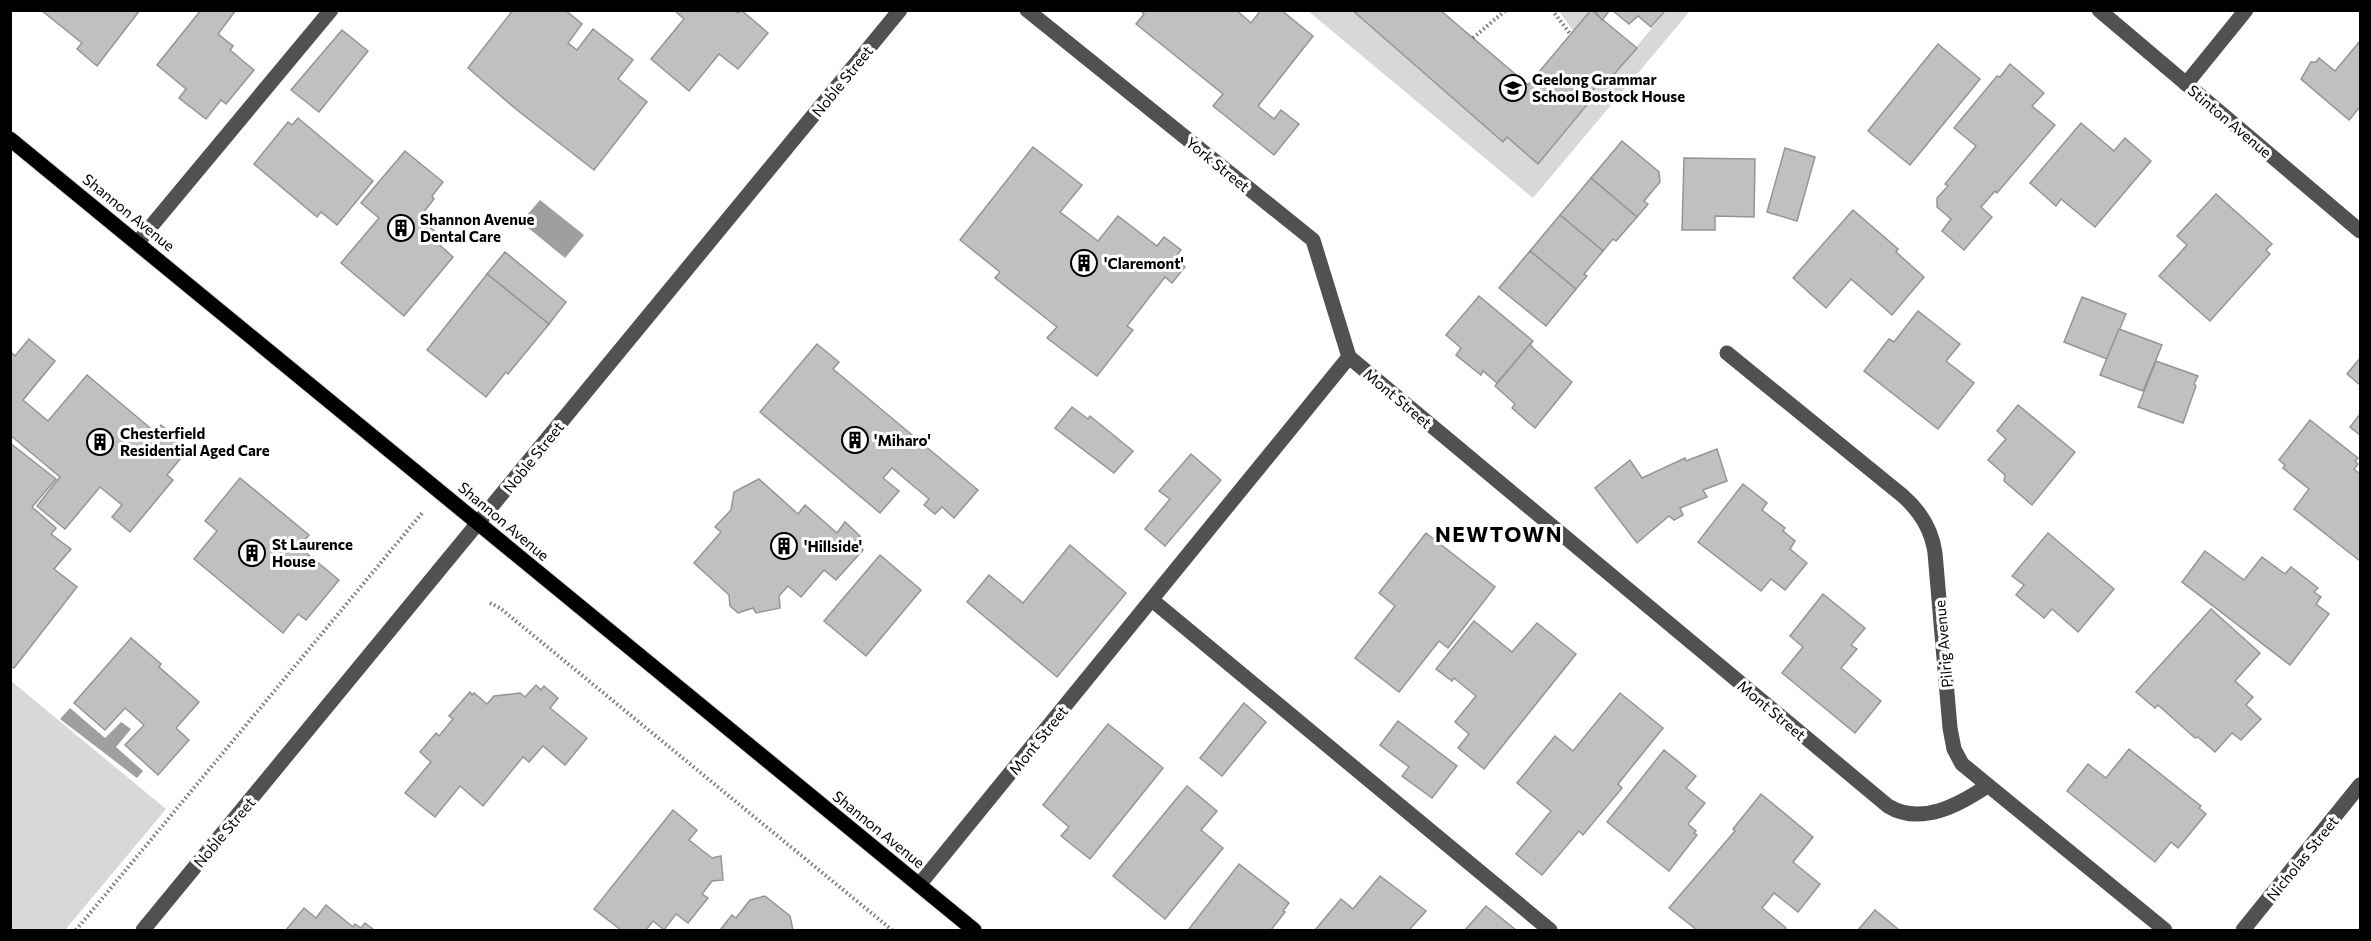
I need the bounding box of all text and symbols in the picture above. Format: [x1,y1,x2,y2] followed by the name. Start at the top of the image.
[808,42,876,120] street label: Noble Street
[1532,70,1685,105] place label: Geelong Grammar School Bostock House
[1498,73,1528,103] school or university icon: Geelong Grammar School Bostock House
[2184,81,2276,161] street label: Stinton Avenue
[1183,133,1253,195] street label: York Street
[79,169,179,255] street label: Shannon Avenue
[420,210,534,245] place label: Shannon Avenue Dental Care
[386,213,416,243] building icon: Shannon Avenue Dental Care
[1069,248,1099,278] building icon: 'Claremont'
[1104,254,1184,272] place label: 'Claremont'
[1360,364,1436,432] street label: Mont Street
[499,418,567,496] street label: Noble Street
[120,424,270,459] place label: Chesterfield Residential Aged Care
[840,425,870,455] building icon: 'Miharo'
[85,427,115,457] building icon: Chesterfield Residential Aged Care
[874,431,931,449] place label: 'Miharo'
[455,478,553,564] street label: Shannon Avenue
[1435,521,1563,546] district label: NEWTOWN
[769,531,799,561] building icon: 'Hillside'
[272,535,353,570] place label: St Laurence House
[804,537,862,555] place label: 'Hillside'
[237,538,267,568] building icon: St Laurence House
[1930,599,1956,689] street label: Pilrig Avenue
[1734,676,1810,744] street label: Mont Street
[1005,702,1071,778] street label: Mont Street
[829,786,929,872] street label: Shannon Avenue
[189,793,259,871] street label: Noble Street
[2262,812,2342,904] street label: Nicholas Street

